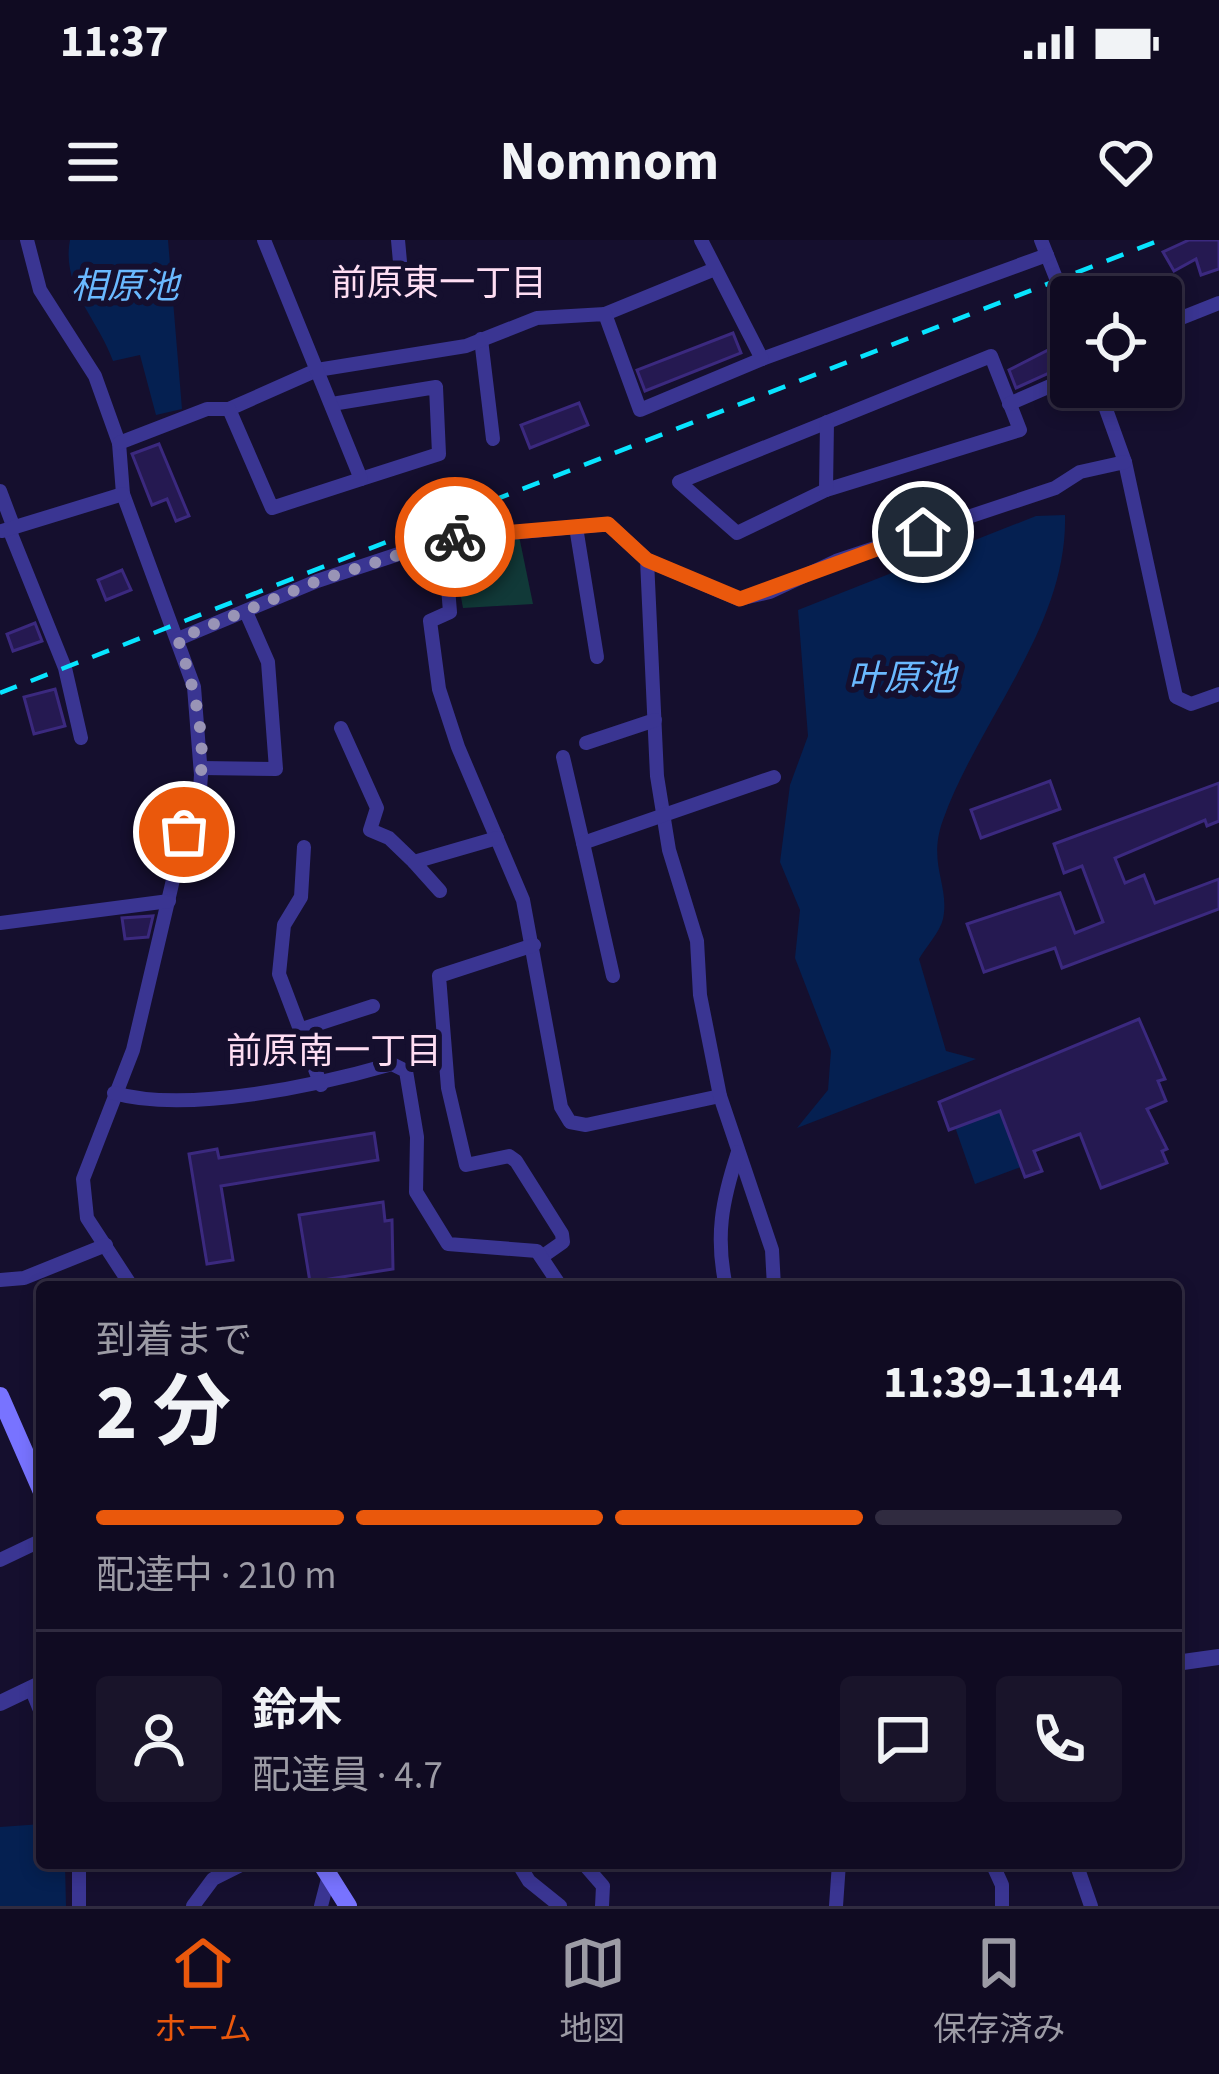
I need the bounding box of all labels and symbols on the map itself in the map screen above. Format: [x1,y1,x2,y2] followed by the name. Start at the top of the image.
[331,258,547,309] district label: 前原東一丁目
[71,261,182,312] water label: 相原池
[395,477,515,597] courier
[872,481,974,583] pin
[848,653,959,704] water label: 叶原池
[133,781,235,883] pin
[226,1026,442,1077] district label: 前原南一丁目

